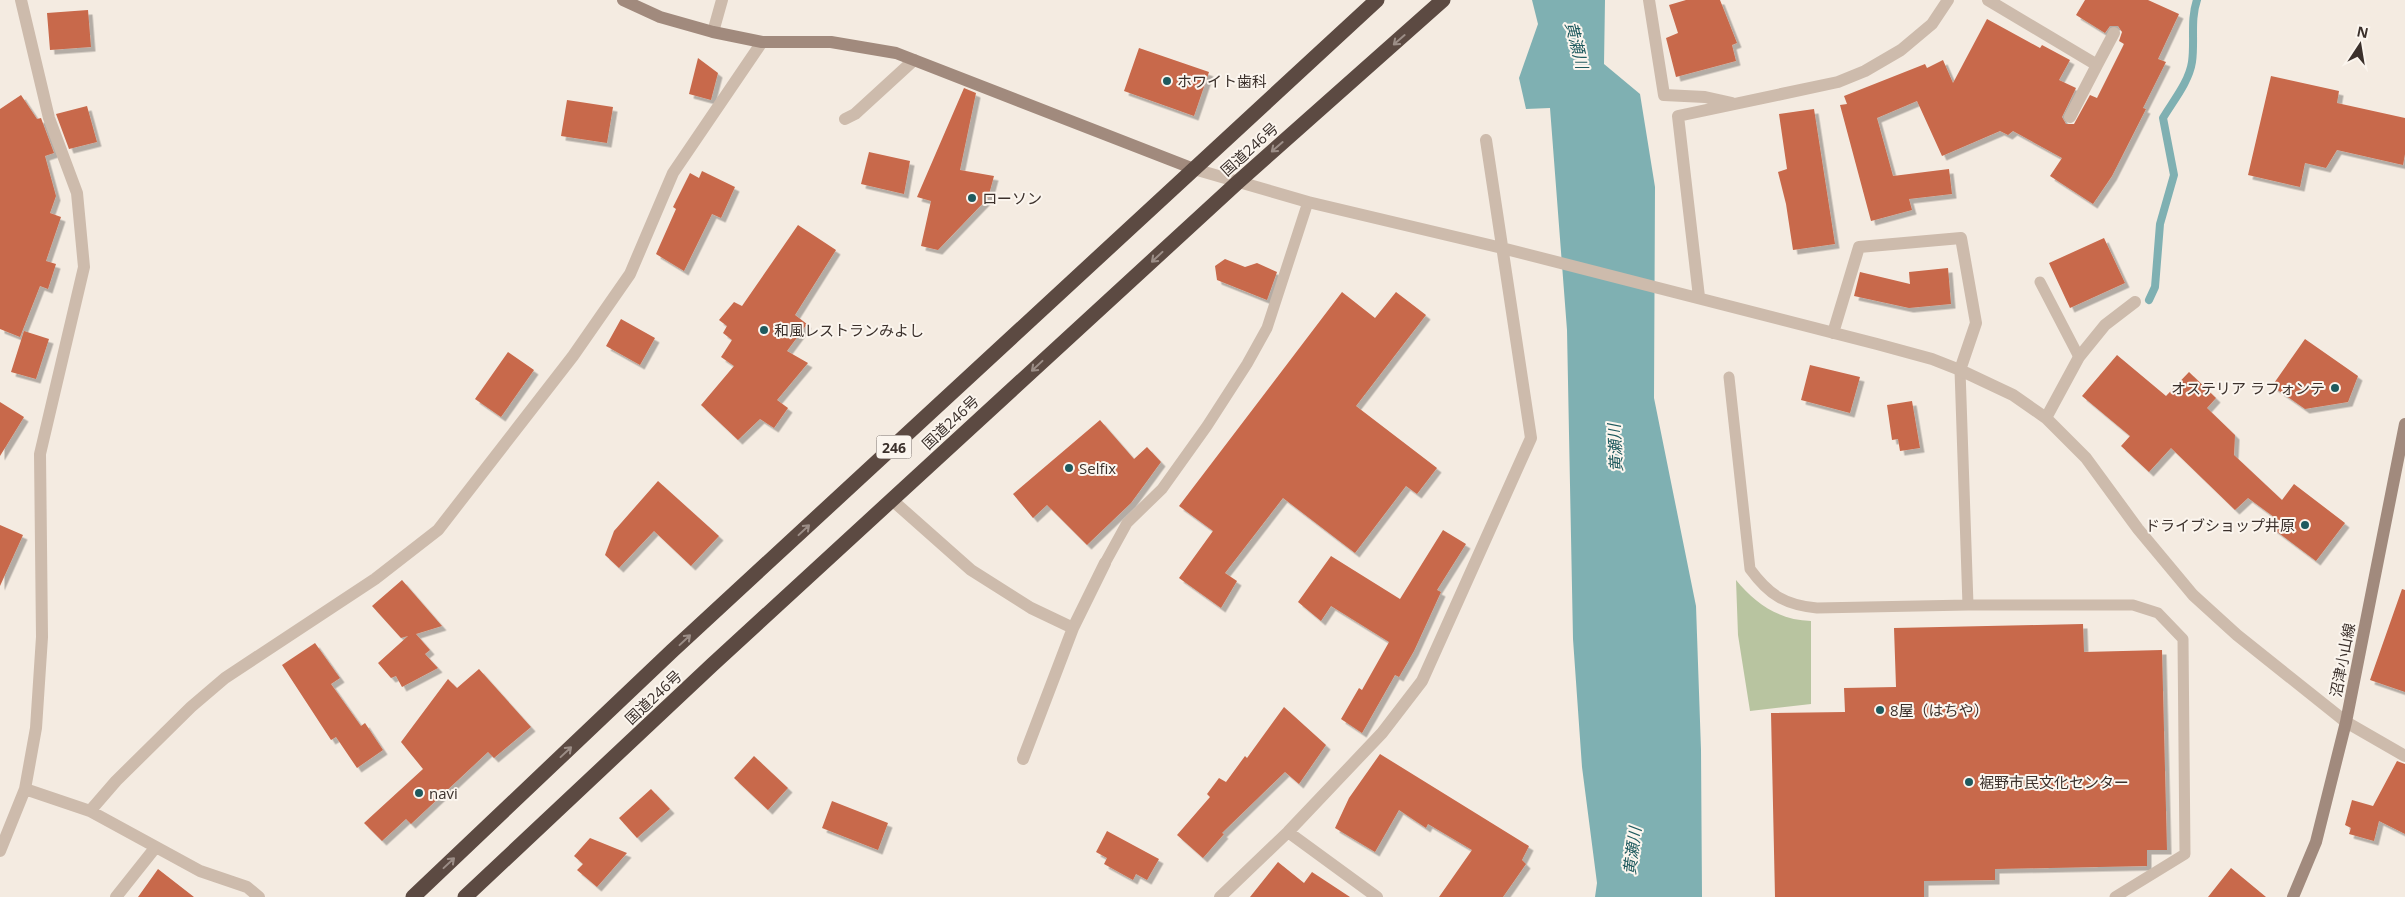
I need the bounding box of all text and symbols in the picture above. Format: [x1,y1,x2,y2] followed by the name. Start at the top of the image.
[1561,19,1594,73] water label: 黄瀬川
[2335,20,2385,70] north arrow
[2355,21,2370,42] text: N
[1393,34,1406,45] one-way arrow
[1177,71,1267,91] place label: ホワイト歯科
[1161,75,1173,87] marker: ホワイト歯科
[1216,118,1282,180] street label: 国道246号
[1271,142,1284,153] one-way arrow
[982,188,1042,208] place label: ローソン
[966,192,978,204] marker: ローソン
[1150,251,1163,262] one-way arrow
[774,320,924,340] place label: 和風レストランみよし
[758,324,770,336] marker: 和風レストランみよし
[1031,361,1044,372] one-way arrow
[2171,378,2325,398] place label: オステリア ラフォンテ
[2329,382,2341,394] marker: オステリア ラフォンテ
[917,391,983,453] street label: 国道246号
[1603,421,1627,473] water label: 黄瀬川
[876,436,912,458] road number: 246
[1079,458,1116,478] place label: Selfix
[1063,462,1075,474] marker: Selfix
[2145,515,2295,535] place label: ドライブショップ井原
[2299,519,2311,531] marker: ドライブショップ井原
[797,524,810,536] one-way arrow
[2325,621,2359,699] street label: 沼津小山線
[678,634,691,646] one-way arrow
[620,666,686,728] street label: 国道246号
[1890,700,1989,720] place label: 8屋（はちや）
[1874,704,1886,716] marker: 8屋（はちや）
[560,746,573,758] one-way arrow
[1979,772,2129,792] place label: 裾野市民文化センター
[1963,776,1975,788] marker: 裾野市民文化センター
[429,783,458,803] place label: navi
[413,787,425,799] marker: navi
[1618,824,1646,876] water label: 黄瀬川
[442,857,455,869] one-way arrow

